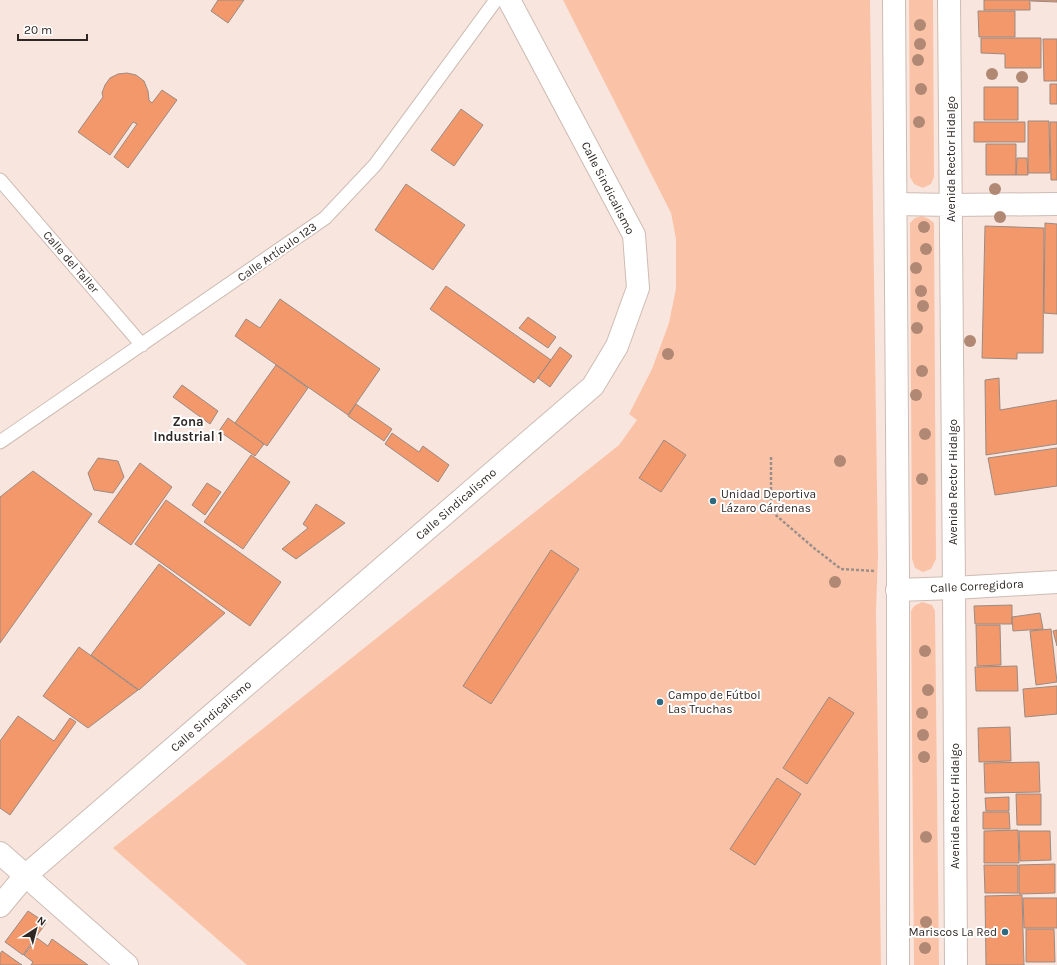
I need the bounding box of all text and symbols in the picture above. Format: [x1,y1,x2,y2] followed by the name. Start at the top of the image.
[18,16,87,42] scale bar
[24,23,52,37] text: 20 m
[944,96,958,222] street label: Avenida Rector Hidalgo
[579,139,637,237] street label: Calle Sindicalismo
[235,220,319,284] street label: Calle Artículo 123
[40,228,102,297] street label: Calle del Taller
[153,414,223,444] district label: Zona Industrial 1
[946,419,960,545] street label: Avenida Rector Hidalgo
[413,465,499,543] street label: Calle Sindicalismo
[721,487,816,515] place label: Unidad Deportiva Lázaro Cárdenas
[708,496,718,506] marker: Unidad Deportiva Lázaro Cárdenas
[930,577,1024,595] street label: Calle Corregidora
[168,677,254,755] street label: Calle Sindicalismo
[668,688,761,716] place label: Campo de Fútbol Las Truchas
[655,697,665,707] marker: Campo de Fútbol Las Truchas
[948,743,962,869] street label: Avenida Rector Hidalgo
[16,909,56,949] north arrow
[35,914,49,929] text: N
[908,925,997,939] place label: Mariscos La Red
[1000,927,1010,937] marker: Mariscos La Red

